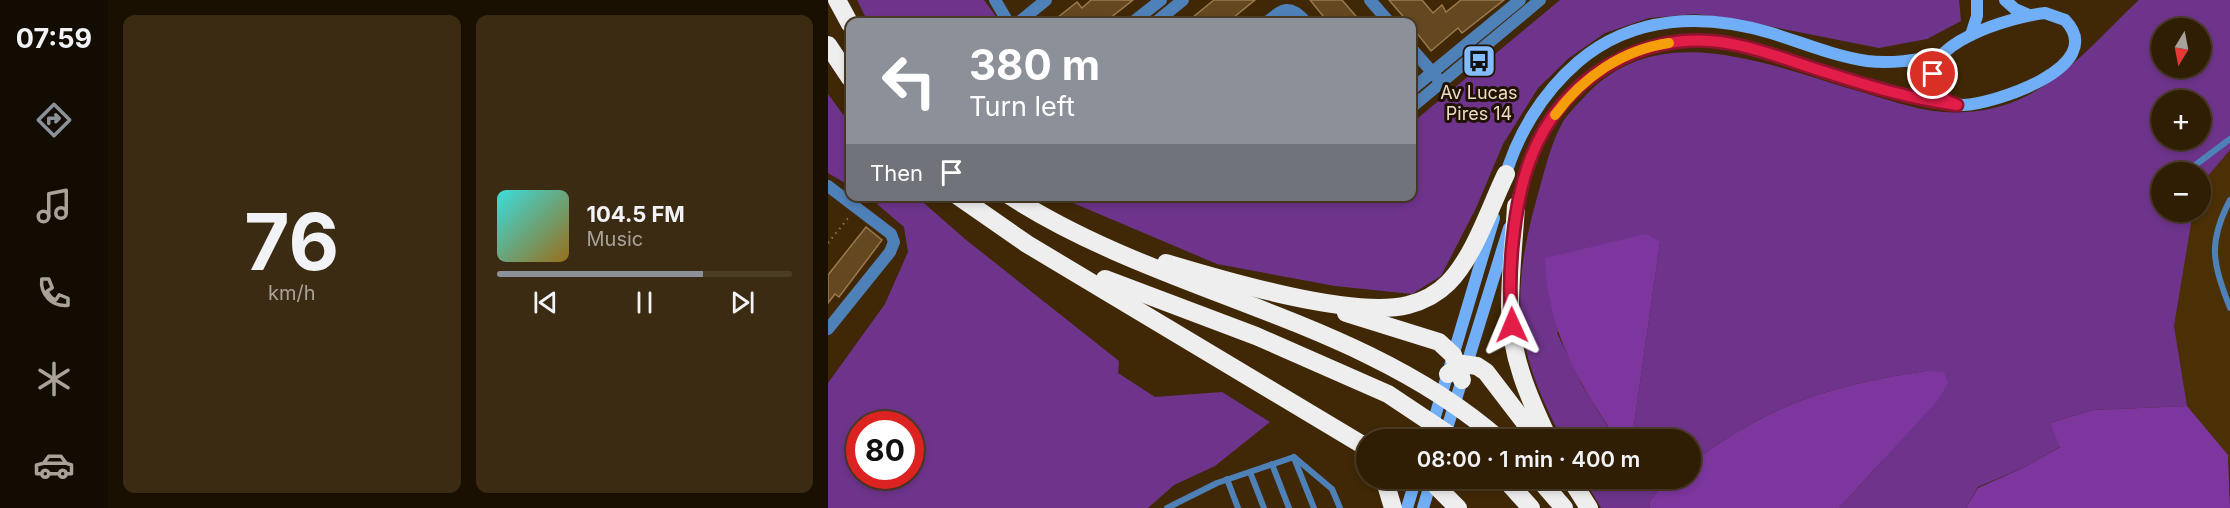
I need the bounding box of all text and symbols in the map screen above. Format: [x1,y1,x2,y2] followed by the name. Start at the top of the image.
[2151,18,2211,78] north arrow
[2151,18,2211,222] map controls
[16,22,92,55] text: 07:59
[969,39,1100,90] text: 380 m
[870,42,948,120] icon: left
[1461,43,1497,79] bus stop icon: Av Lucas Pires 14
[1907,48,1958,99] pin
[1916,57,1949,90] icon: arrive
[1440,82,1518,124] place label: Av Lucas Pires 14
[969,90,1075,123] text: Turn left
[2151,90,2211,150] button: +
[33,99,75,141] icon: directions
[935,156,968,189] icon: arrive
[870,160,923,186] text: Then
[2151,162,2211,222] button: −
[33,185,75,227] icon: music
[244,194,339,289] text: 76
[587,201,685,227] text: 104.5 FM
[587,227,643,251] text: Music
[33,272,75,314] icon: phone
[268,281,316,305] text: km/h
[529,286,562,319] icon: previous
[628,286,661,319] icon: pause
[726,286,759,319] icon: next
[1480,293,1544,357] position arrow
[33,358,75,400] icon: climate
[846,411,924,489] speed limit sign: 80
[33,444,75,486] icon: car
[1417,446,1640,472] text: 08:00 · 1 min · 400 m

